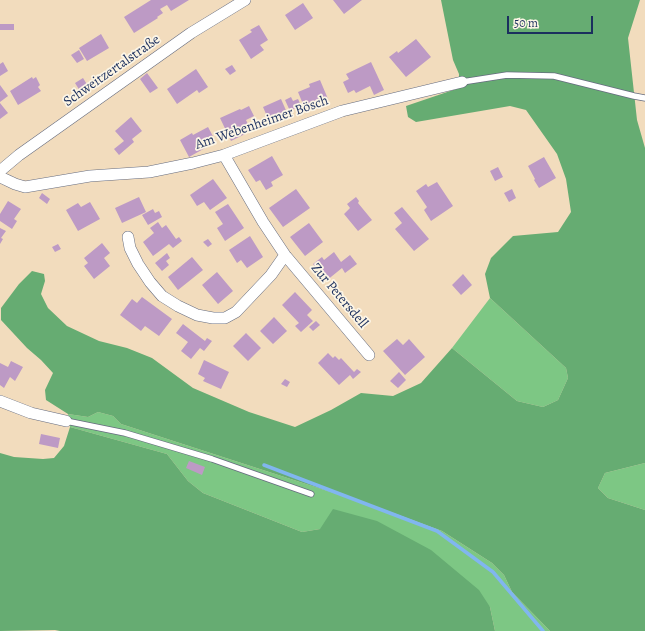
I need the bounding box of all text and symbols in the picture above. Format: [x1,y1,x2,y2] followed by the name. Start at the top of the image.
[509,8,595,34] scale bar
[514,15,538,31] text: 50 m
[61,31,163,111] street label: Schweitzertalstraße
[193,92,331,154] street label: Am Webenheimer Bösch
[307,260,371,332] street label: Zur Petersdell

